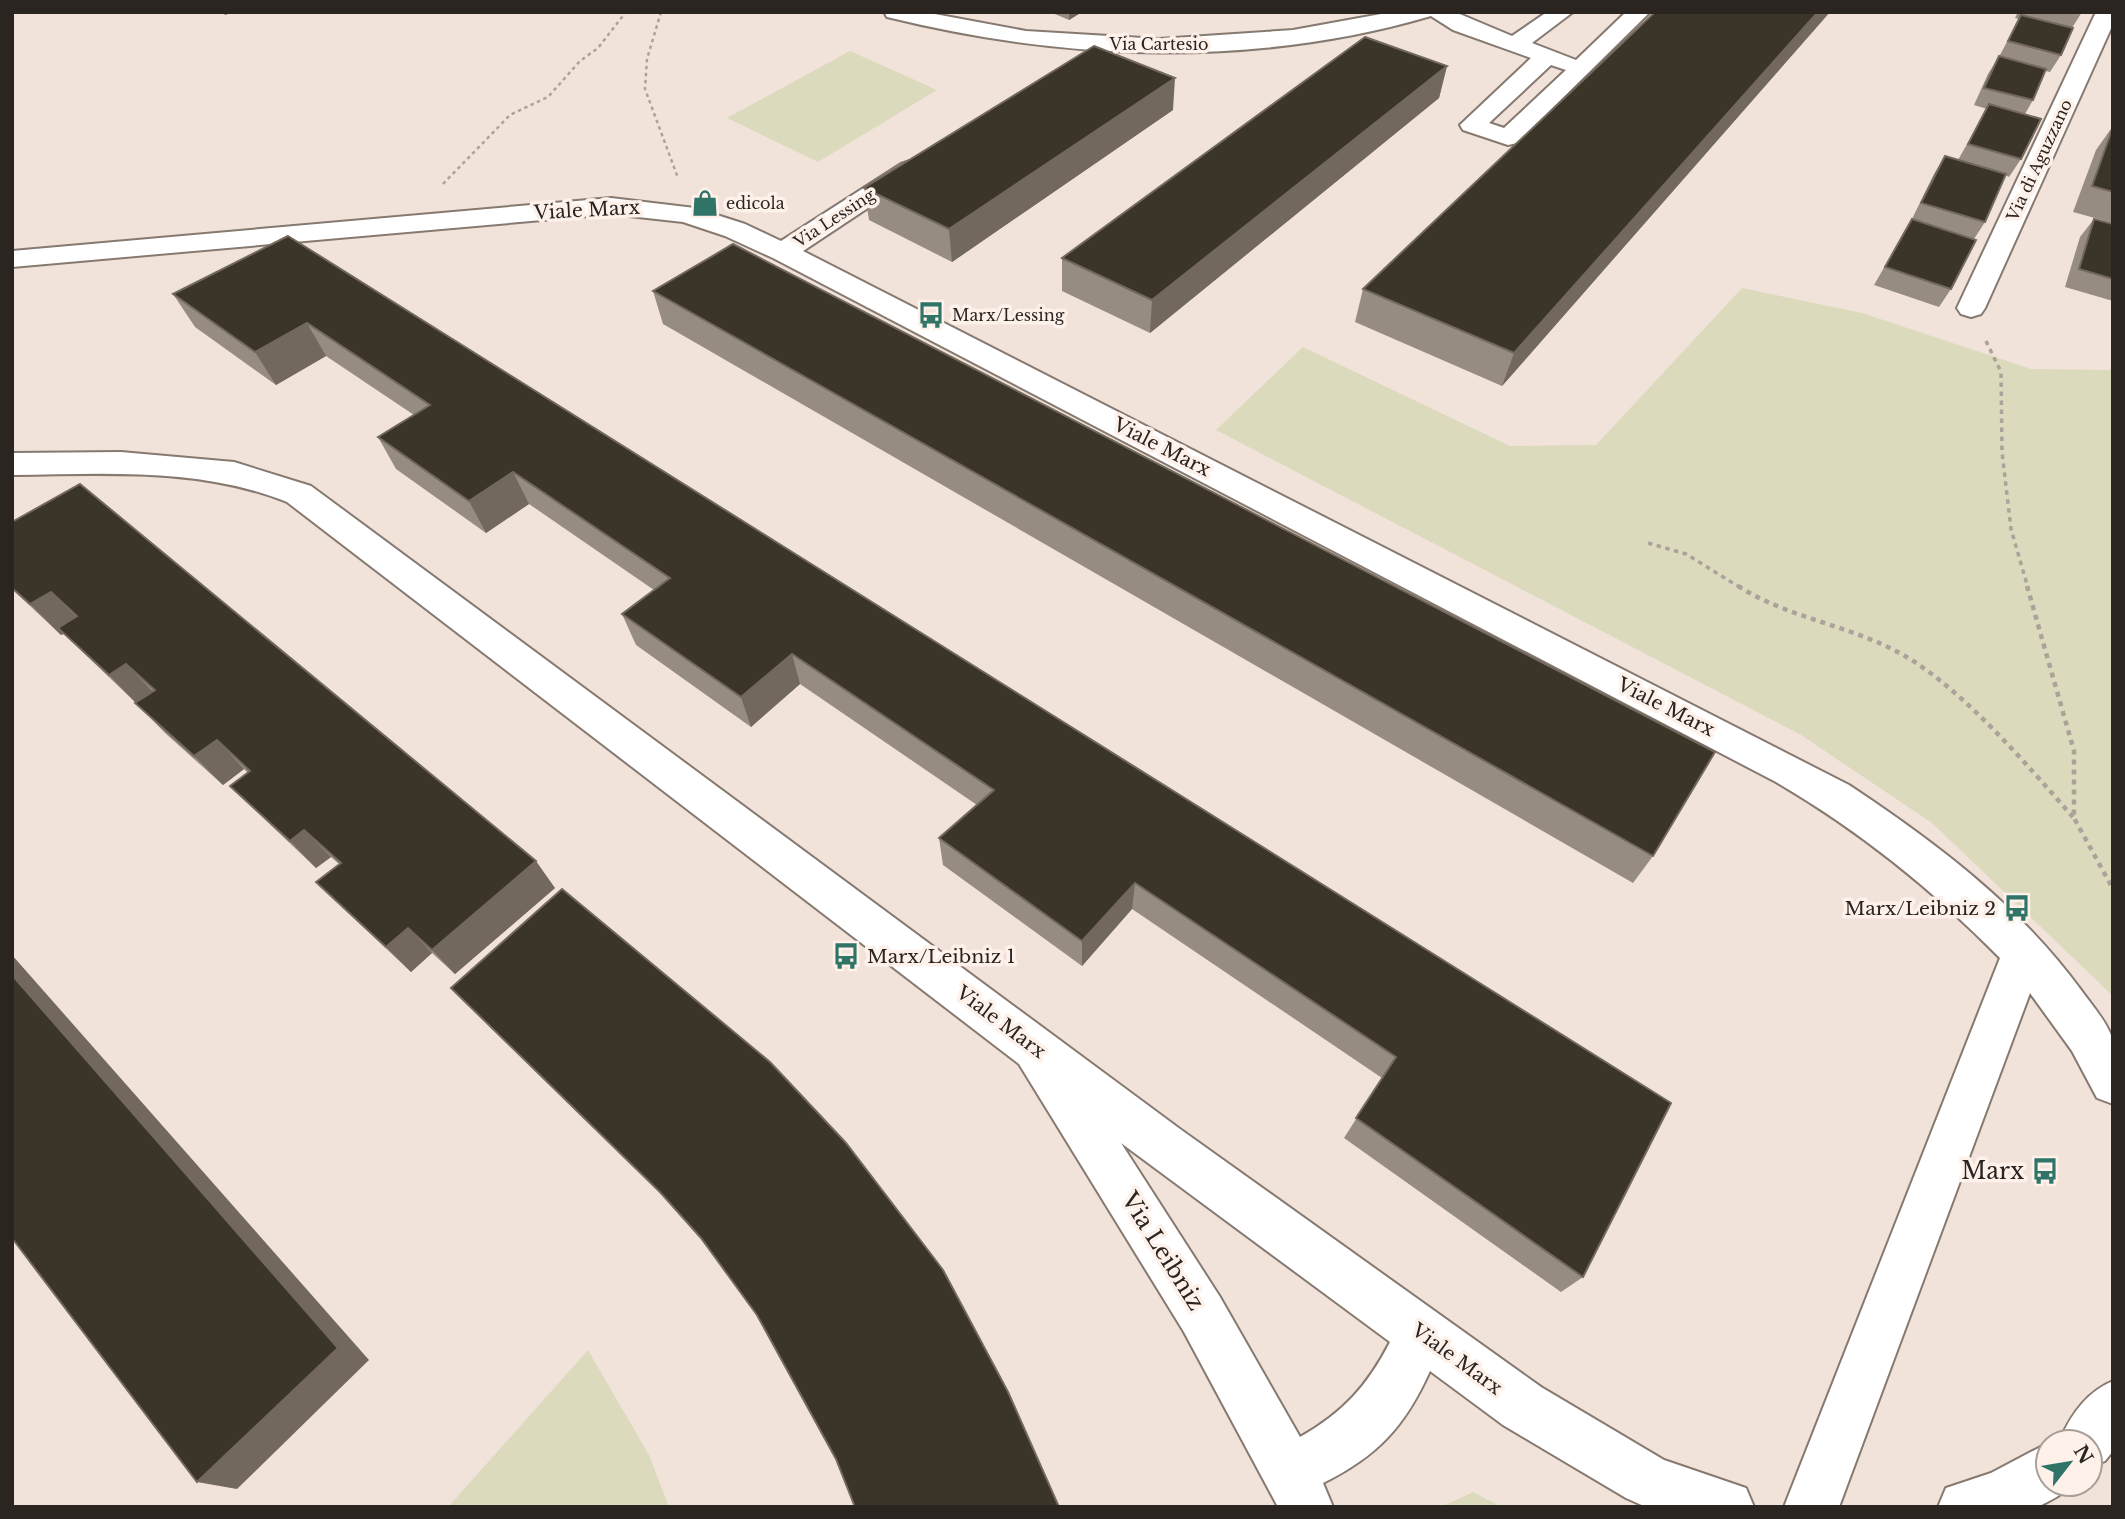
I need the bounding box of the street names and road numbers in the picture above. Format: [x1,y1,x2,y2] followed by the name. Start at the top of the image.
[1109,34,1208,54] street label: Via Cartesio
[2002,96,2076,225] street label: Via di Aguzzano
[789,184,879,252] street label: Via Lessing
[532,196,641,224] street label: Viale Marx
[1109,412,1215,482] street label: Viale Marx
[1613,672,1719,742] street label: Viale Marx
[951,980,1051,1063] street label: Viale Marx
[1115,1186,1210,1315] street label: Via Leibniz
[1407,1318,1507,1400] street label: Viale Marx

